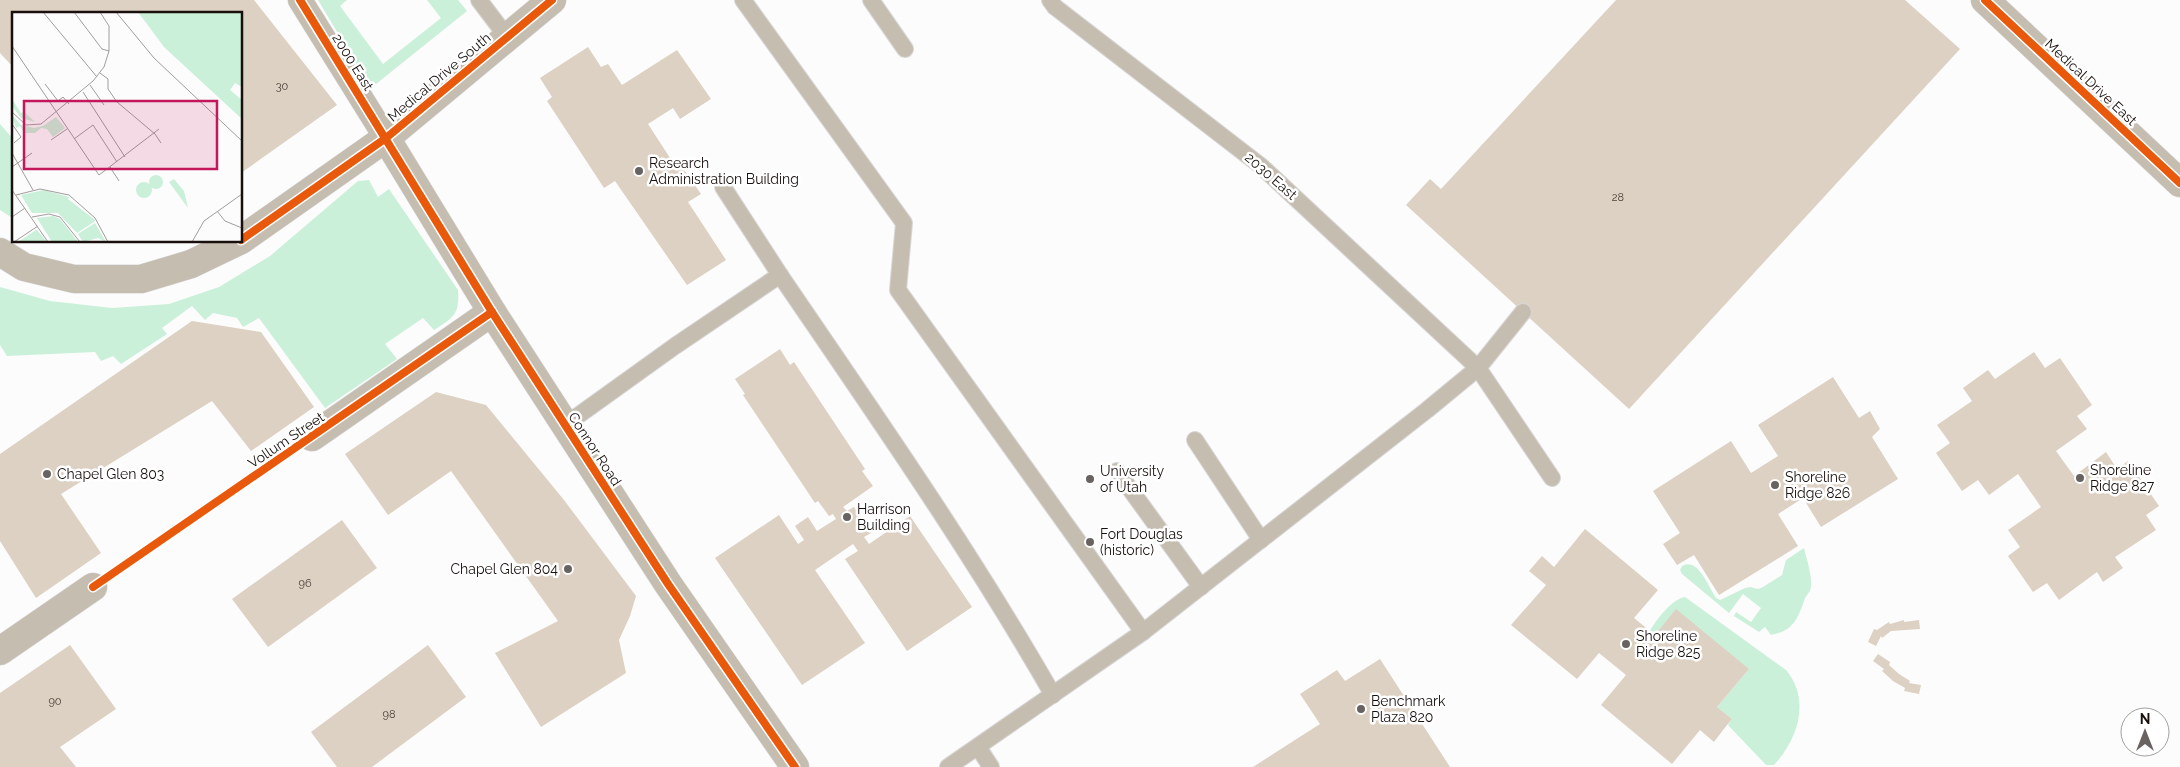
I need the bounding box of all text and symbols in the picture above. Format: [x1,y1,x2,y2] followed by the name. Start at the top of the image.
[12,12,242,242] inset map
[384,29,494,125] street label: Medical Drive South
[329,31,377,94] street label: 2000 East
[2042,36,2140,129] street label: Medical Drive East
[276,80,289,93] house number: 30
[1242,149,1300,203] street label: 2030 East
[649,155,799,187] place label: Research Administration Building
[633,165,645,177] marker: Research Administration Building
[1612,191,1624,204] house number: 28
[245,409,327,471] street label: Vollum Street
[565,409,625,489] street label: Connor Road
[2090,462,2155,494] place label: Shoreline Ridge 827
[1100,463,1165,495] place label: University of Utah
[57,466,164,482] place label: Chapel Glen 803
[41,468,53,480] marker: Chapel Glen 803
[1785,469,1850,501] place label: Shoreline Ridge 826
[2074,472,2086,484] marker: Shoreline Ridge 827
[1084,473,1096,485] marker: University of Utah
[1769,479,1781,491] marker: Shoreline Ridge 826
[857,501,911,533] place label: Harrison Building
[841,511,853,523] marker: Harrison Building
[1100,526,1183,558] place label: Fort Douglas (historic)
[1084,536,1096,548] marker: Fort Douglas (historic)
[450,561,558,577] place label: Chapel Glen 804
[562,563,574,575] marker: Chapel Glen 804
[298,577,312,590] house number: 96
[1636,628,1701,660] place label: Shoreline Ridge 825
[1620,638,1632,650] marker: Shoreline Ridge 825
[1371,693,1446,725] place label: Benchmark Plaza 820
[48,695,62,708] house number: 90
[1355,703,1367,715] marker: Benchmark Plaza 820
[2120,707,2170,757] north arrow
[383,708,395,721] house number: 98
[2140,711,2150,727] text: N

